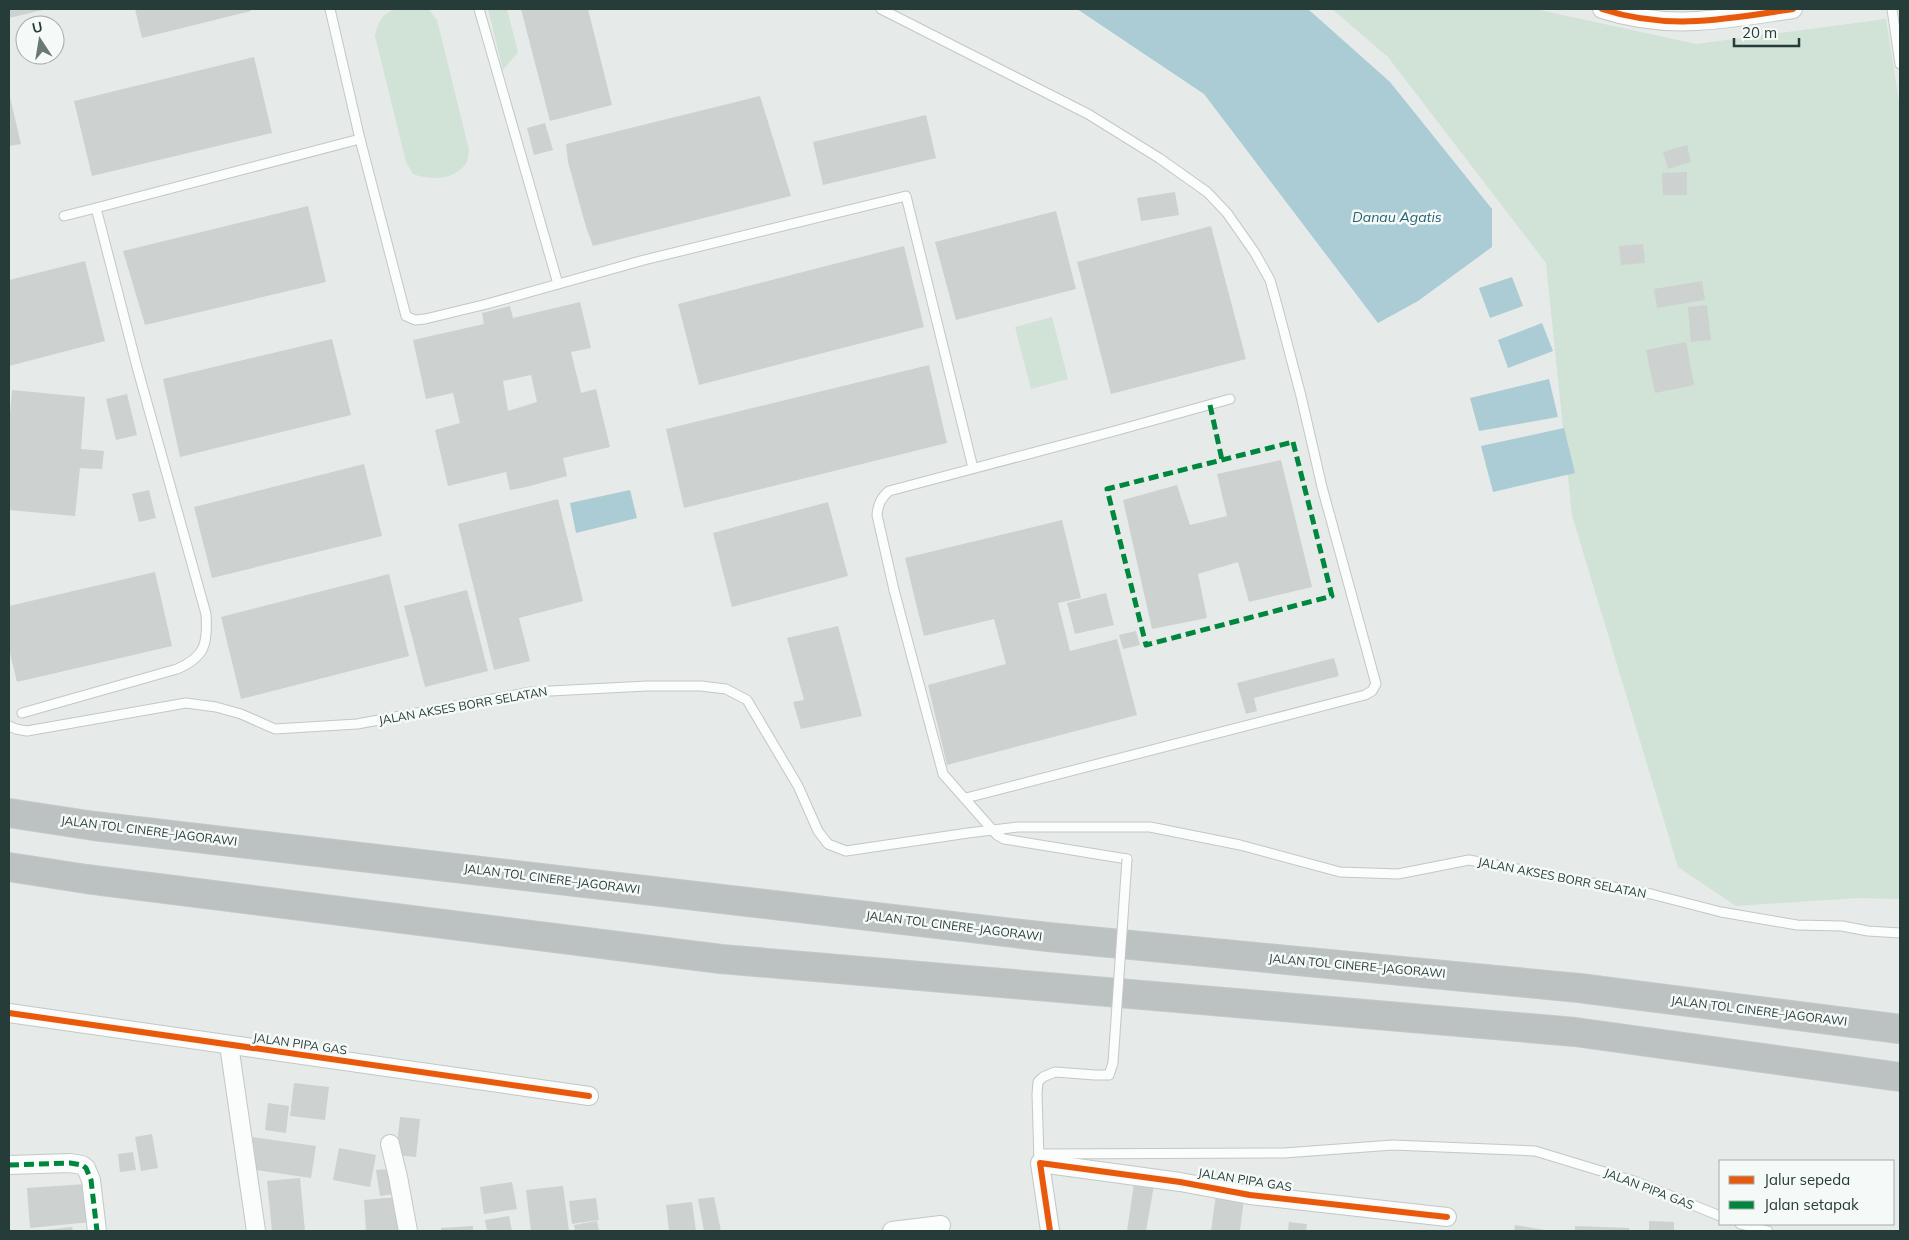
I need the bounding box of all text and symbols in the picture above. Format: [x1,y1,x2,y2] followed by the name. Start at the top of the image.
[15,15,65,65] north arrow
[1734,15,1799,47] scale bar
[30,17,44,37] text: U
[1742,23,1777,42] text: 20 m
[1352,208,1442,226] water label: Danau Agatis
[377,683,548,728] street label: JALAN AKSES BORR SELATAN
[60,812,238,849] street label: JALAN TOL CINERE–JAGORAWI
[1477,854,1648,901] street label: JALAN AKSES BORR SELATAN
[463,860,641,897] street label: JALAN TOL CINERE–JAGORAWI
[865,907,1043,944] street label: JALAN TOL CINERE–JAGORAWI
[1268,950,1446,981] street label: JALAN TOL CINERE–JAGORAWI
[1670,992,1848,1029] street label: JALAN TOL CINERE–JAGORAWI
[252,1029,348,1058] street label: JALAN PIPA GAS
[1719,1160,1894,1225] legend
[1197,1165,1293,1194] street label: JALAN PIPA GAS
[1602,1165,1696,1213] street label: JALAN PIPA GAS
[1764,1170,1850,1189] text: Jalur sepeda
[1764,1195,1859,1214] text: Jalan setapak

